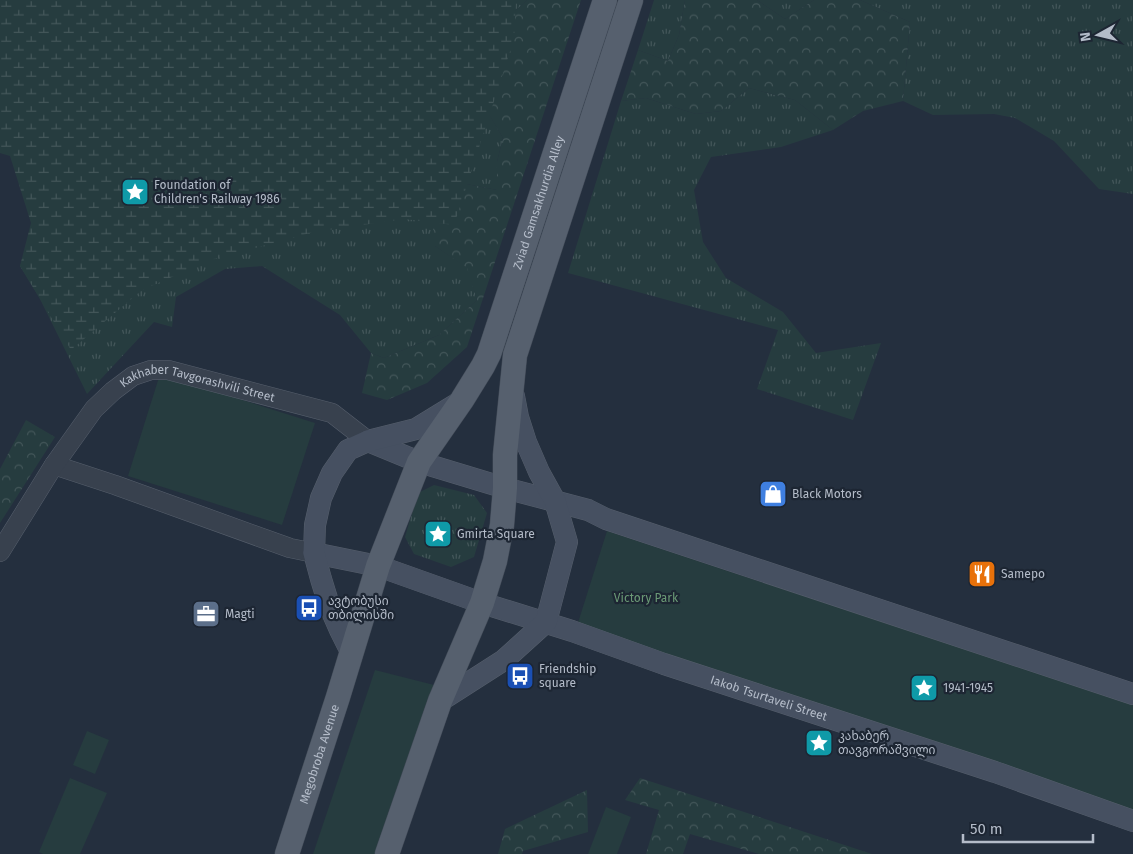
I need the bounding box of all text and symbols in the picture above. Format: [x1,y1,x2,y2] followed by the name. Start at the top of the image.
[1073,10,1123,60] north arrow
[1077,31,1095,43] text: N
[510,134,567,271] street label: Zviad Gamsakhurdia Alley
[120,177,150,207] place icon: Foundation of Children's Railway 1986
[154,178,280,206] place label: Foundation of Children's Railway 1986
[117,363,277,405] street label: Kakhaber Tavgorashvili Street
[758,479,788,509] shop icon: Black Motors
[792,487,862,501] place label: Black Motors
[423,519,453,549] place icon: Gmirta Square
[457,527,535,541] place label: Gmirta Square
[967,559,997,589] restaurant icon: Samepo
[1001,567,1045,581] place label: Samepo
[614,591,679,605] park label: Victory Park
[294,593,324,623] bus stop icon: ავტობუსი თბილისში
[328,594,394,623] place label: ავტობუსი თბილისში
[191,599,221,629] office icon: Magti
[225,607,255,621] place label: Magti
[505,661,535,691] bus stop icon: Friendship square
[539,662,596,690] place label: Friendship square
[709,673,830,724] street label: Iakob Tsurtaveli Street
[909,673,939,703] place icon: 1941-1945
[943,681,993,695] place label: 1941-1945
[297,703,342,806] street label: Megobroba Avenue
[804,728,834,758] place icon: კახაბერ თავგორაშვილი
[838,729,936,758] place label: კახაბერ თავგორაშვილი
[963,812,1093,844] scale bar
[970,820,1003,838] text: 50 m

